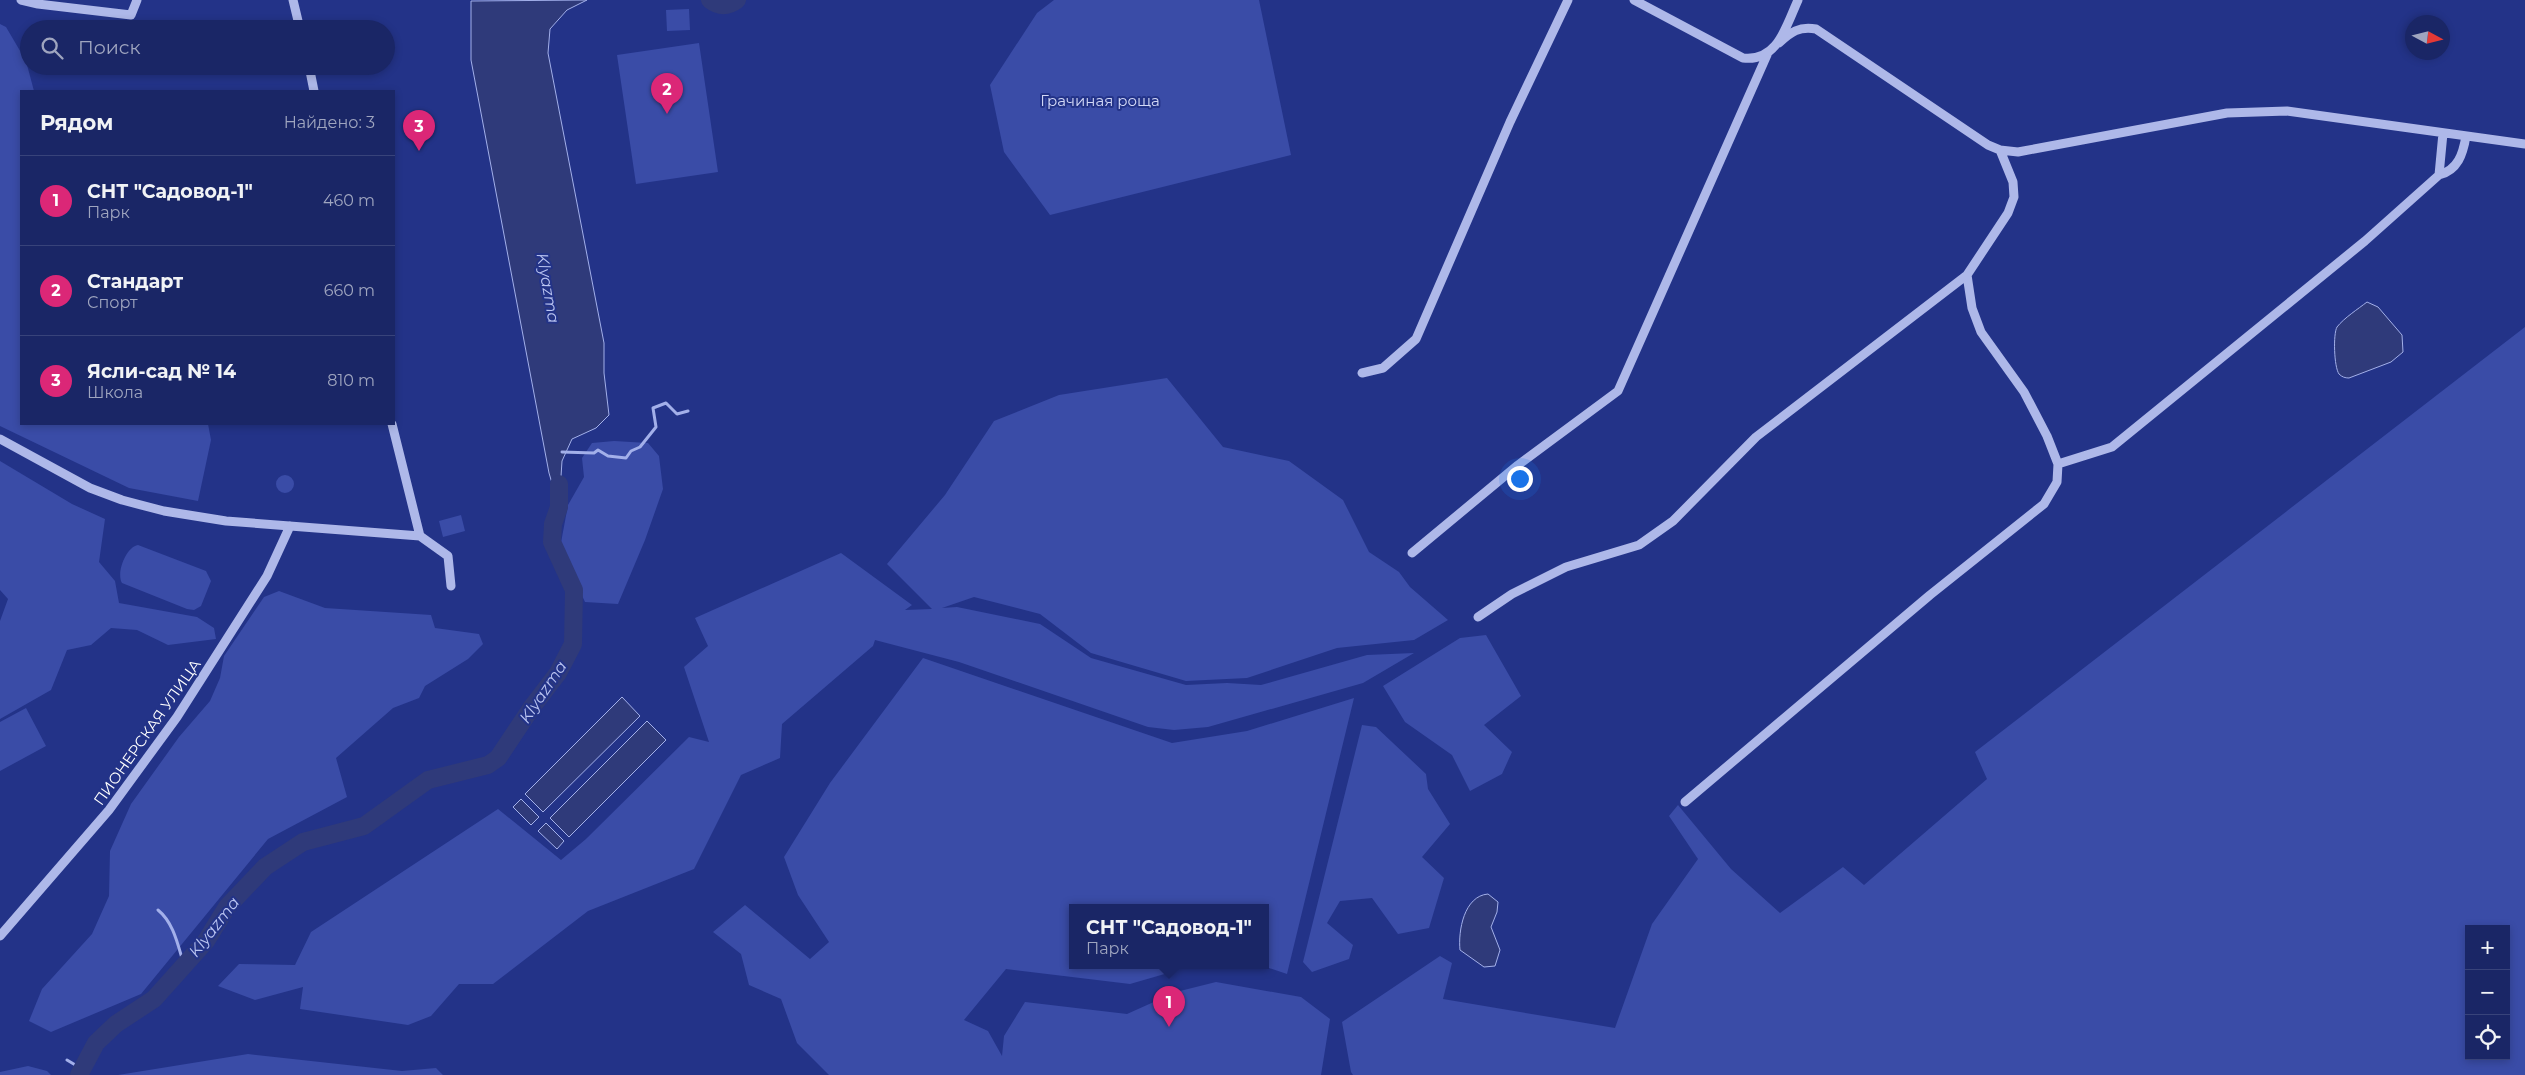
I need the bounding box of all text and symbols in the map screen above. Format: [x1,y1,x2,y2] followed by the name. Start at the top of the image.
[2405,15,2450,60] north arrow
[20,20,395,75] search box
[38,34,66,62] icon: search
[78,36,141,59] text: Поиск
[651,73,683,114] pin: 2
[1040,91,1160,110] park label: Грачиная роща
[40,110,113,135] text: Рядом
[403,110,435,151] pin: 3
[284,113,375,132] text: Найдено: 3
[87,180,253,203] text: СНТ "Садовод-1"
[53,191,59,210] text: 1
[323,191,375,210] text: 460 m
[87,203,130,222] text: Парк
[532,251,564,325] water label: Klyazma
[87,270,183,293] text: Стандарт
[51,281,61,300] text: 2
[324,281,375,300] text: 660 m
[87,293,138,312] text: Спорт
[87,360,236,383] text: Ясли-сад № 14
[51,371,61,390] text: 3
[327,371,375,390] text: 810 m
[87,383,143,402] text: Школа
[1507,466,1533,492] your location
[89,655,205,809] street label: ПИОНЕРСКАЯ УЛИЦА
[515,657,571,727] water label: Klyazma
[185,893,243,961] water label: Klyazma
[1069,904,1269,969] popup
[1086,916,1252,939] text: СНТ "Садовод-1"
[2465,925,2510,1060] map controls
[2465,925,2510,970] button: +
[1086,939,1129,958] text: Парк
[2465,970,2510,1015] button: −
[1153,986,1185,1027] pin: 1
[2465,1015,2510,1060] button: locate

